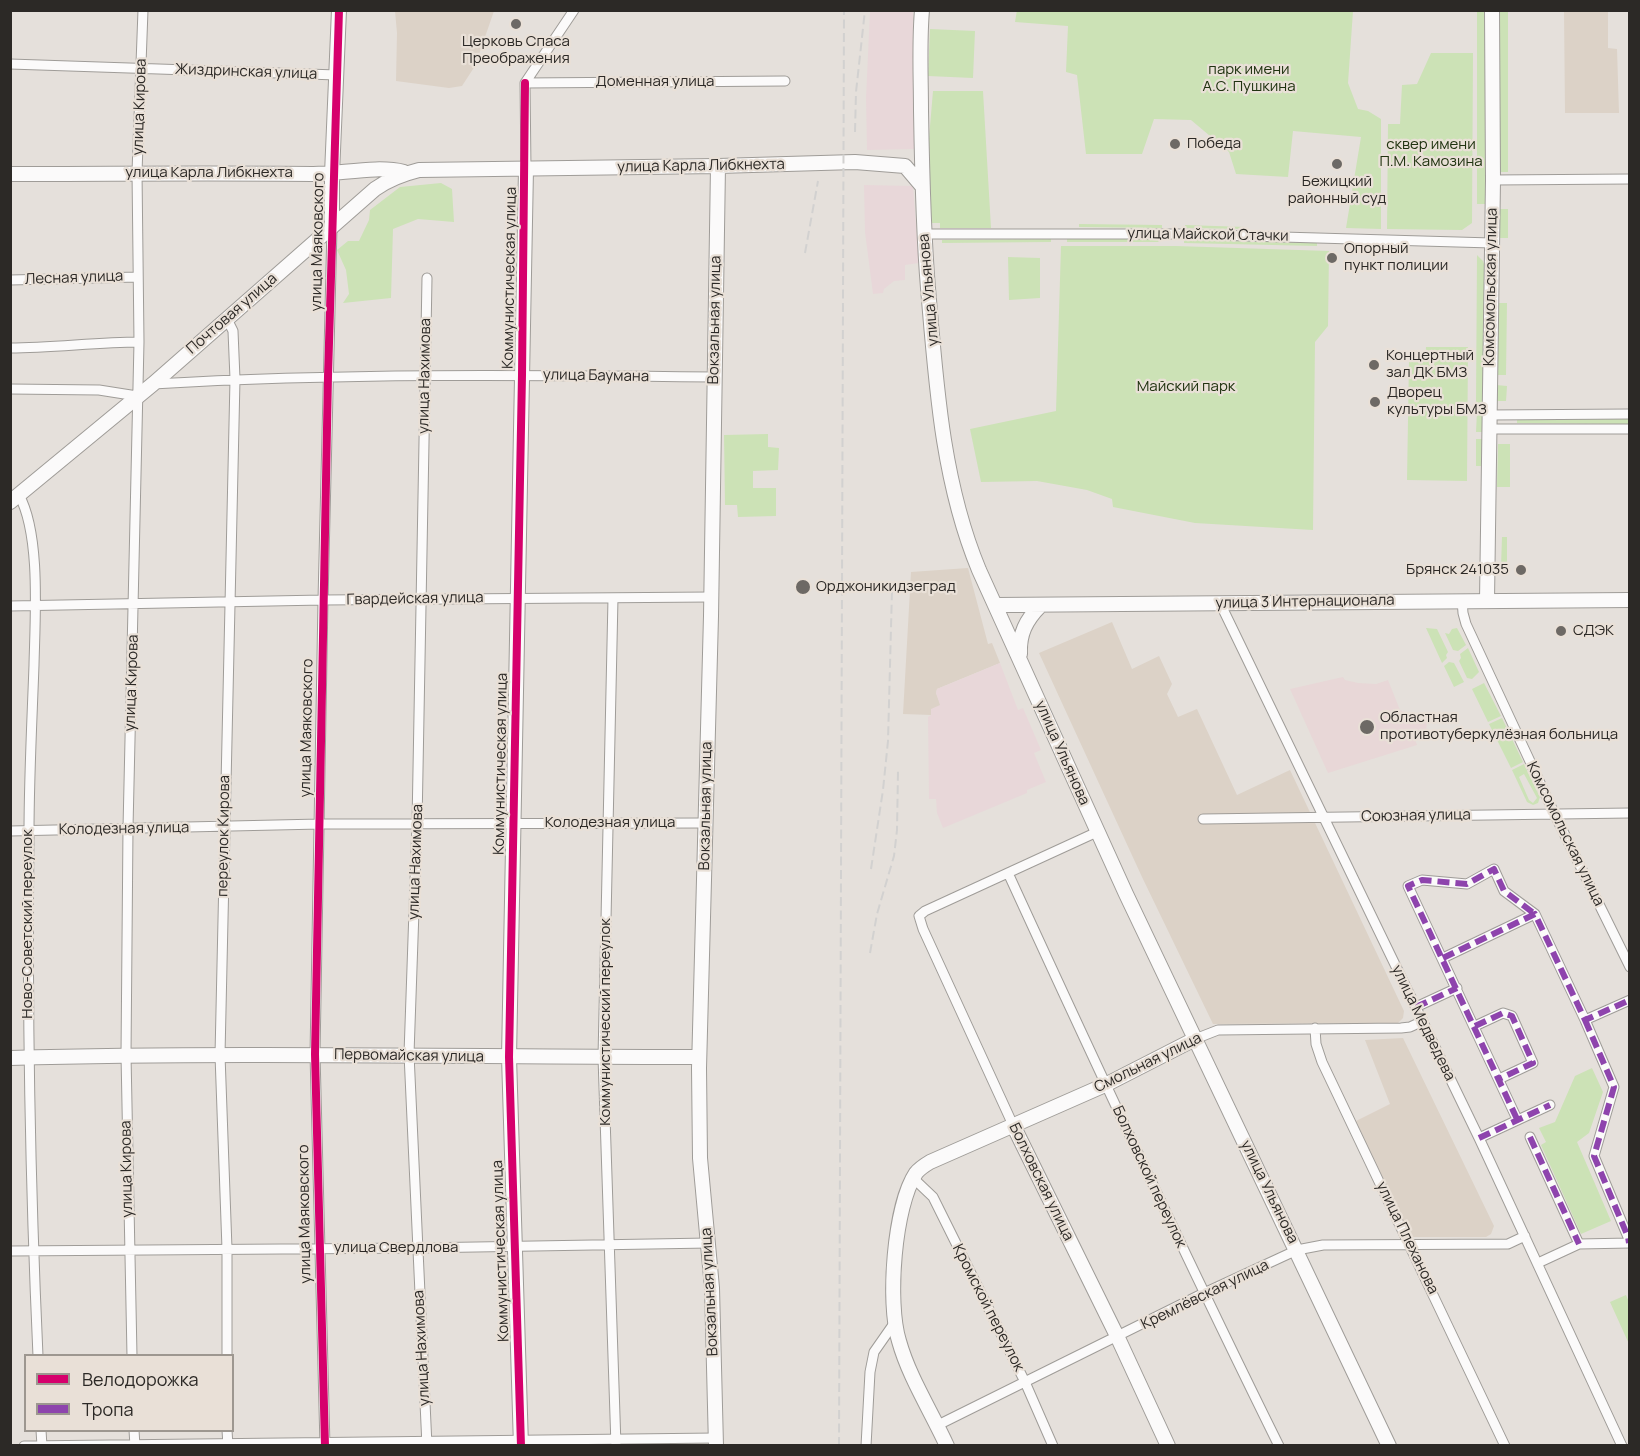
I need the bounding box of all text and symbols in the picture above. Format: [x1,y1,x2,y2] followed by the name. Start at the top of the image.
[509,17,523,31] marker: Церковь Спаса Преображения
[462,33,570,68] place label: Церковь Спаса Преображения
[129,58,151,156] street label: улица Кирова
[174,61,318,83] street label: Жиздринская улица
[1203,61,1295,96] park label: парк имени А.С. Пушкина
[596,73,714,91] street label: Доменная улица
[1187,135,1241,153] place label: Победа
[1379,136,1483,171] park label: сквер имени П.М. Камозина
[1168,137,1182,151] marker: Победа
[617,156,785,176] street label: улица Карла Либкнехта
[1330,157,1344,171] marker: Бежицкий районный суд
[125,164,293,182] street label: улица Карла Либкнехта
[308,172,328,312] street label: улица Маяковского
[1288,173,1386,208] place label: Бежицкий районный суд
[499,187,521,369] street label: Коммунистическая улица
[1481,208,1501,366] street label: Комсомольская улица
[1127,225,1289,245] street label: улица Майской Стачки
[915,233,943,347] street label: улица Ульянова
[1344,240,1448,275] place label: Опорный пункт полиции
[1325,251,1339,265] marker: Опорный пункт полиции
[705,255,725,385] street label: Вокзальная улица
[25,267,123,289] street label: Лесная улица
[183,270,281,358] street label: Почтовая улица
[415,318,435,434] street label: улица Нахимова
[1386,347,1474,382] place label: Концертный зал ДК БМЗ
[1367,358,1381,372] marker: Концертный зал ДК БМЗ
[543,366,649,386] street label: улица Баумана
[1137,378,1235,396] park label: Майский парк
[1387,384,1487,419] place label: Дворец культуры БМЗ
[1368,395,1382,409] marker: Дворец культуры БМЗ
[1406,561,1509,579] place label: Брянск 241035
[1514,563,1528,577] marker: Брянск 241035
[794,578,812,596] marker: Орджоникидзеград
[816,578,956,596] place label: Орджоникидзеград
[346,589,484,609] street label: Гвардейская улица
[1215,591,1395,613] street label: улица 3 Интернационала
[1573,622,1614,640] place label: СДЭК
[1554,624,1568,638] marker: СДЭК
[121,634,143,732] street label: улица Кирова
[297,658,317,798] street label: улица Маяковского
[490,673,512,855] street label: Коммунистическая улица
[1031,698,1093,808] street label: улица Ульянова
[1380,709,1618,744] place label: Областная противотуберкулёзная больница
[1358,718,1376,736] marker: Областная противотуберкулёзная больница
[696,741,716,871] street label: Вокзальная улица
[1522,759,1608,909] street label: Комсомольская улица
[214,775,234,897] street label: переулок Кирова
[405,804,427,920] street label: улица Нахимова
[1361,806,1471,826] street label: Союзная улица
[545,814,675,832] street label: Колодезная улица
[59,819,189,839] street label: Колодезная улица
[19,829,37,1019] street label: Ново-Советский переулок
[597,918,615,1126] street label: Коммунистический переулок
[1387,962,1459,1084] street label: улица Медведева
[1091,1029,1205,1097] street label: Смольная улица
[334,1046,484,1066] street label: Первомайская улица
[1108,1103,1190,1251] street label: Болховской переулок
[117,1120,137,1218] street label: улица Кирова
[1005,1120,1077,1244] street label: Болховская улица
[1236,1137,1302,1247] street label: улица Ульянова
[295,1144,315,1284] street label: улица Маяковского
[489,1160,513,1342] street label: Коммунистическая улица
[1372,1179,1442,1297] street label: улица Плеханова
[698,1227,722,1357] street label: Вокзальная улица
[334,1239,458,1257] street label: улица Свердлова
[948,1241,1028,1375] street label: Кромской переулок
[1138,1256,1272,1334] street label: Кремлёвская улица
[410,1290,434,1406] street label: улица Нахимова
[24,1354,234,1432] legend
[82,1367,199,1391] text: Велодорожка
[82,1397,133,1421] text: Тропа

